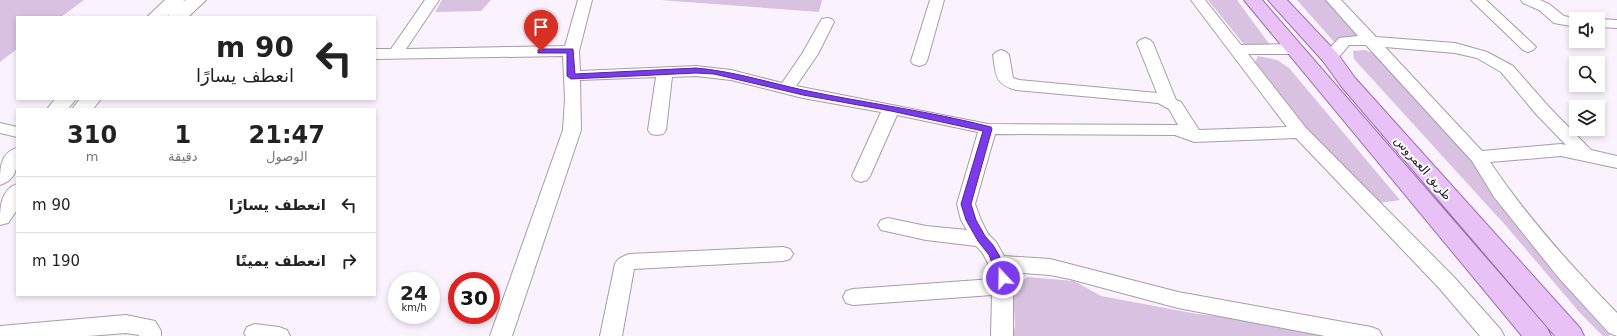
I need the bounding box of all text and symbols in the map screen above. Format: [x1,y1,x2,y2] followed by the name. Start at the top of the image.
[524,10,558,51] pin
[1569,12,1605,136] map controls
[1569,12,1605,48] button: sound
[530,16,552,38] icon: arrive
[216,31,294,64] text: 90 m
[308,32,360,84] icon: left
[1569,56,1605,92] button: search
[196,65,294,86] text: انعطف يسارًا
[1569,100,1605,136] button: layers
[67,121,117,149] text: 310
[175,121,191,149] text: 1
[249,121,325,149] text: 21:47
[1391,133,1455,203] street label: طريق العمروس
[86,149,98,164] text: m
[168,149,198,164] text: دقيقة
[266,149,308,164] text: الوصول
[338,194,360,216] icon: left
[32,196,71,214] text: 90 m
[229,196,326,214] text: انعطف يسارًا
[338,250,360,272] icon: right
[32,252,80,270] text: 190 m
[235,252,326,270] text: انعطف يمينًا
[982,257,1024,299] position arrow
[448,272,500,324] speed limit sign: 30
[400,281,428,305] text: 24
[401,302,427,313] text: km/h

